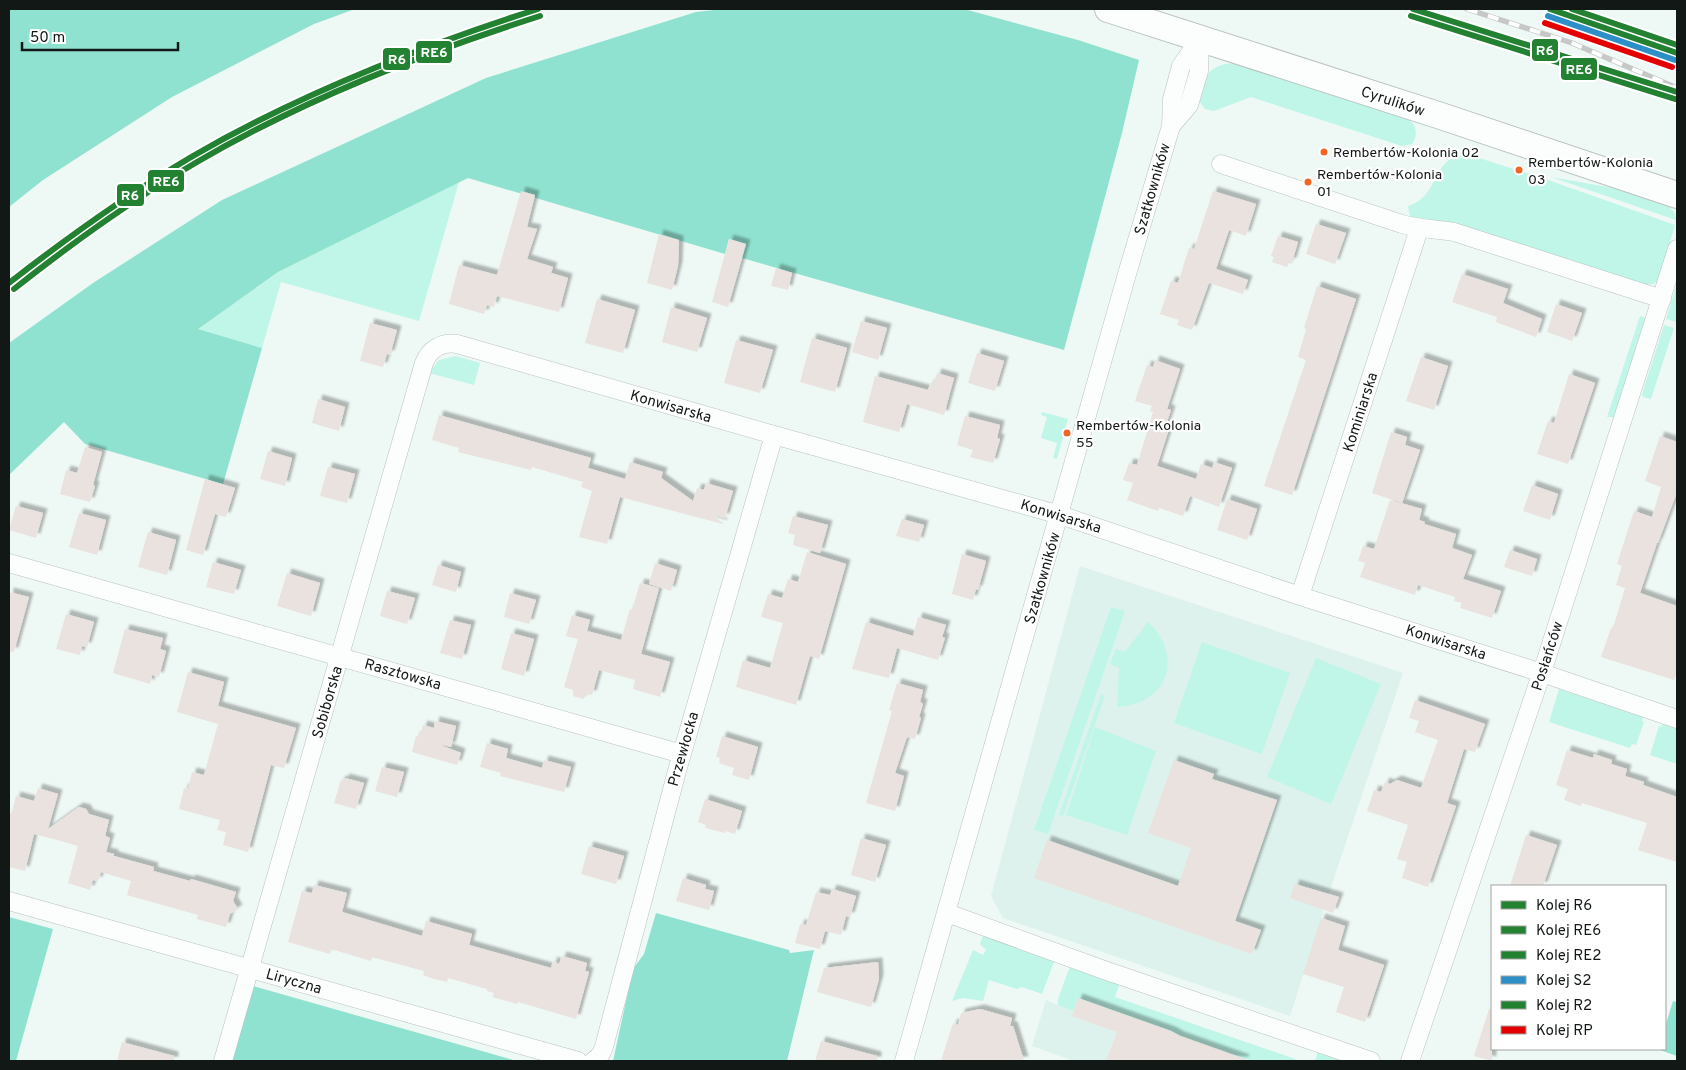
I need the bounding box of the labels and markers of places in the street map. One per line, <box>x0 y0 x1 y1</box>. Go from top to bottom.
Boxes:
place label: Rembertów-Kolonia 02 <box>1333 145 1479 162</box>
marker: Rembertów-Kolonia 02 <box>1319 147 1329 157</box>
place label: Rembertów-Kolonia 03 <box>1528 155 1653 189</box>
marker: Rembertów-Kolonia 03 <box>1514 165 1524 175</box>
place label: Rembertów-Kolonia 01 <box>1317 167 1442 201</box>
marker: Rembertów-Kolonia 01 <box>1303 177 1313 187</box>
place label: Rembertów-Kolonia 55 <box>1076 418 1201 452</box>
marker: Rembertów-Kolonia 55 <box>1062 428 1072 438</box>

